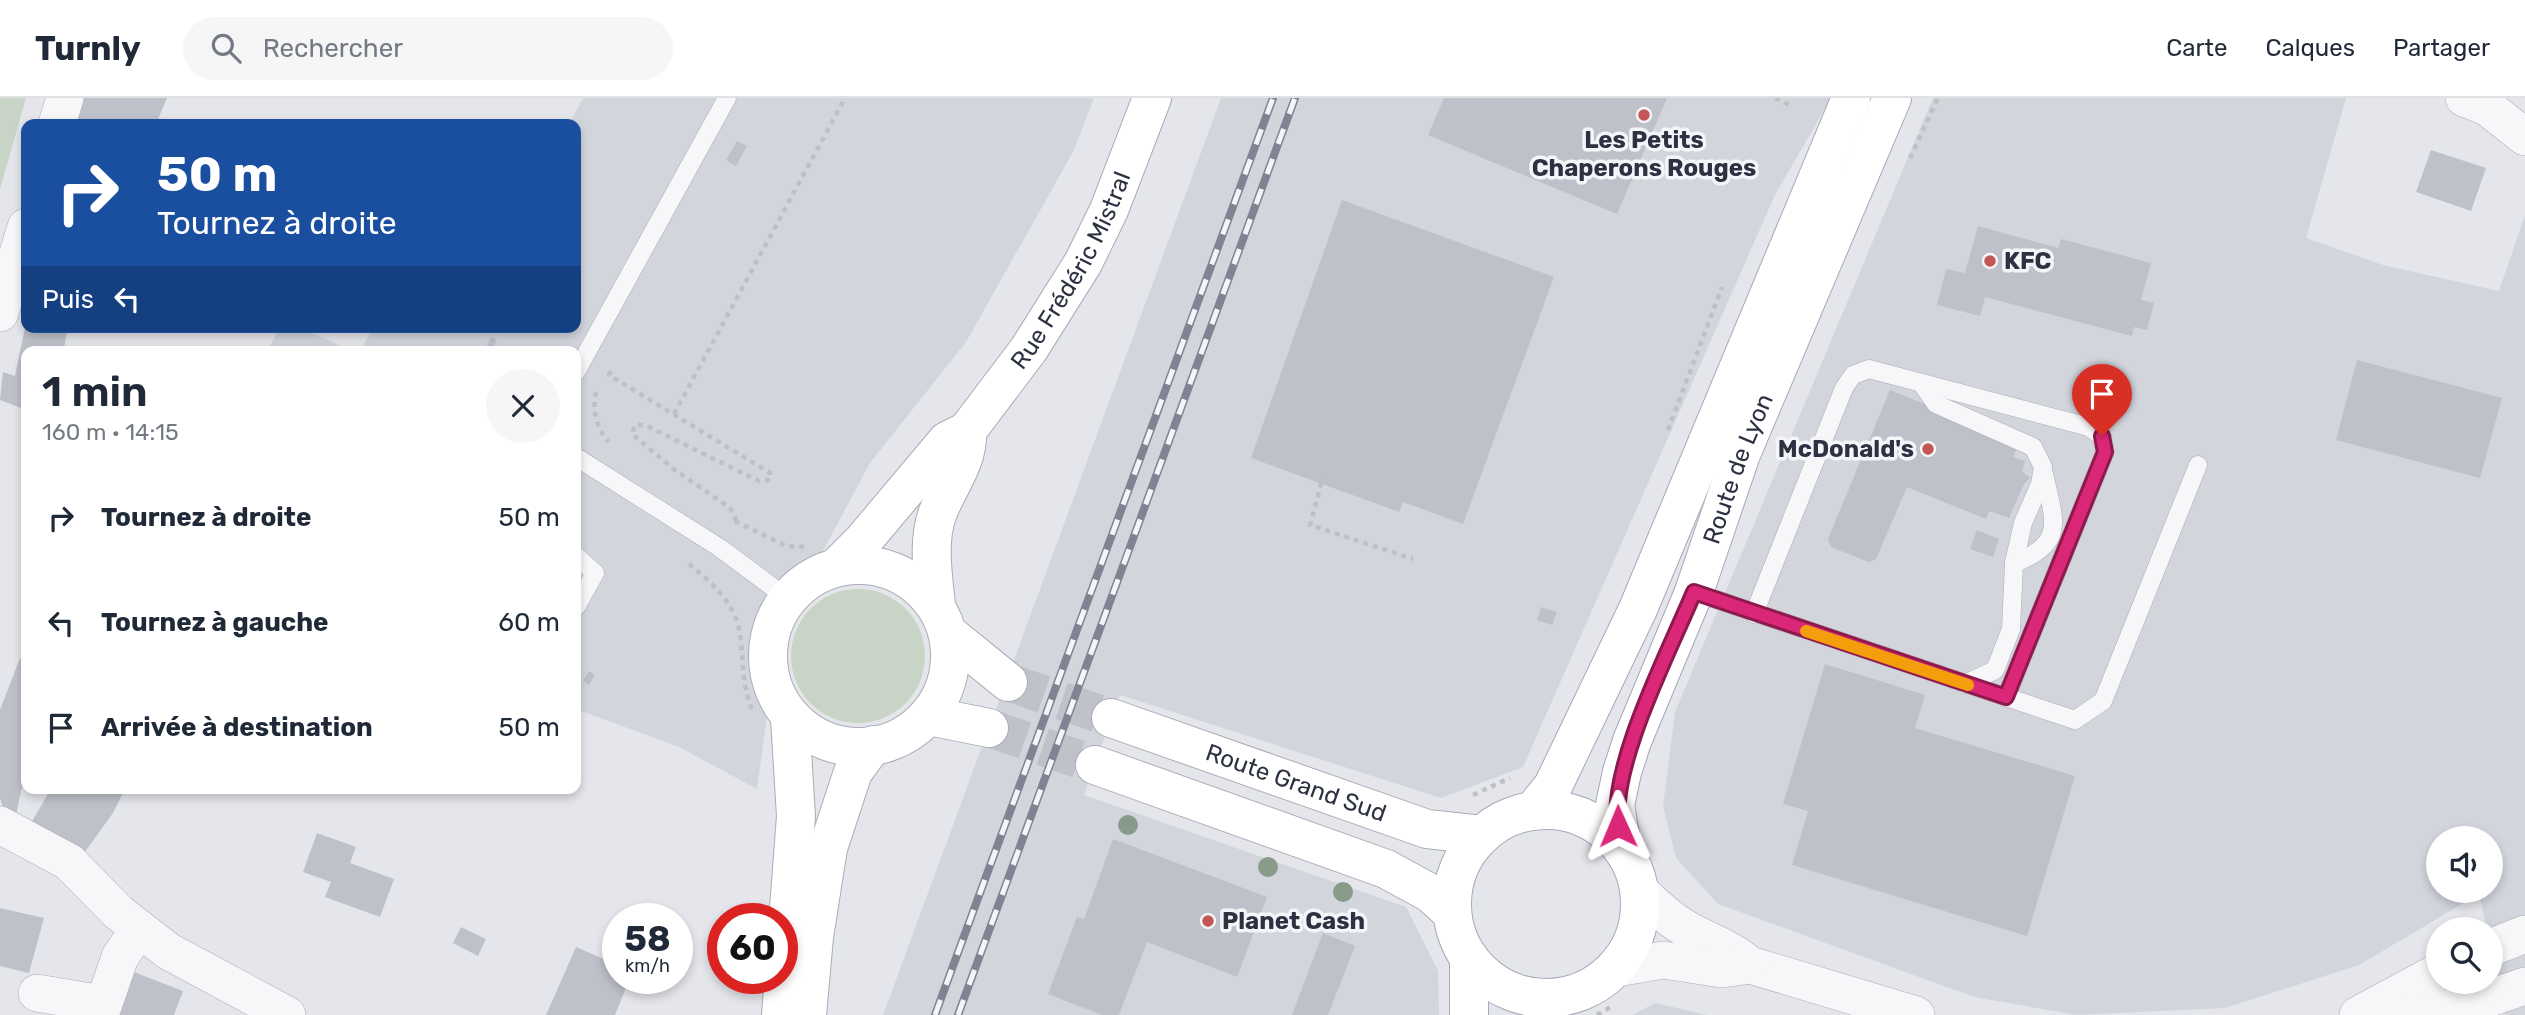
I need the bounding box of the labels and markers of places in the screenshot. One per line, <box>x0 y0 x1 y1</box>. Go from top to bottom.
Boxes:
marker: Les Petits Chaperons Rouges <box>1636 107 1652 123</box>
place label: Les Petits Chaperons Rouges <box>1532 126 1756 182</box>
place label: KFC <box>2004 247 2052 275</box>
marker: KFC <box>1982 253 1998 269</box>
pin <box>2072 364 2132 436</box>
place label: McDonald's <box>1778 435 1914 463</box>
marker: McDonald's <box>1920 441 1936 457</box>
place label: Planet Cash <box>1222 907 1365 935</box>
marker: Planet Cash <box>1200 913 1216 929</box>

